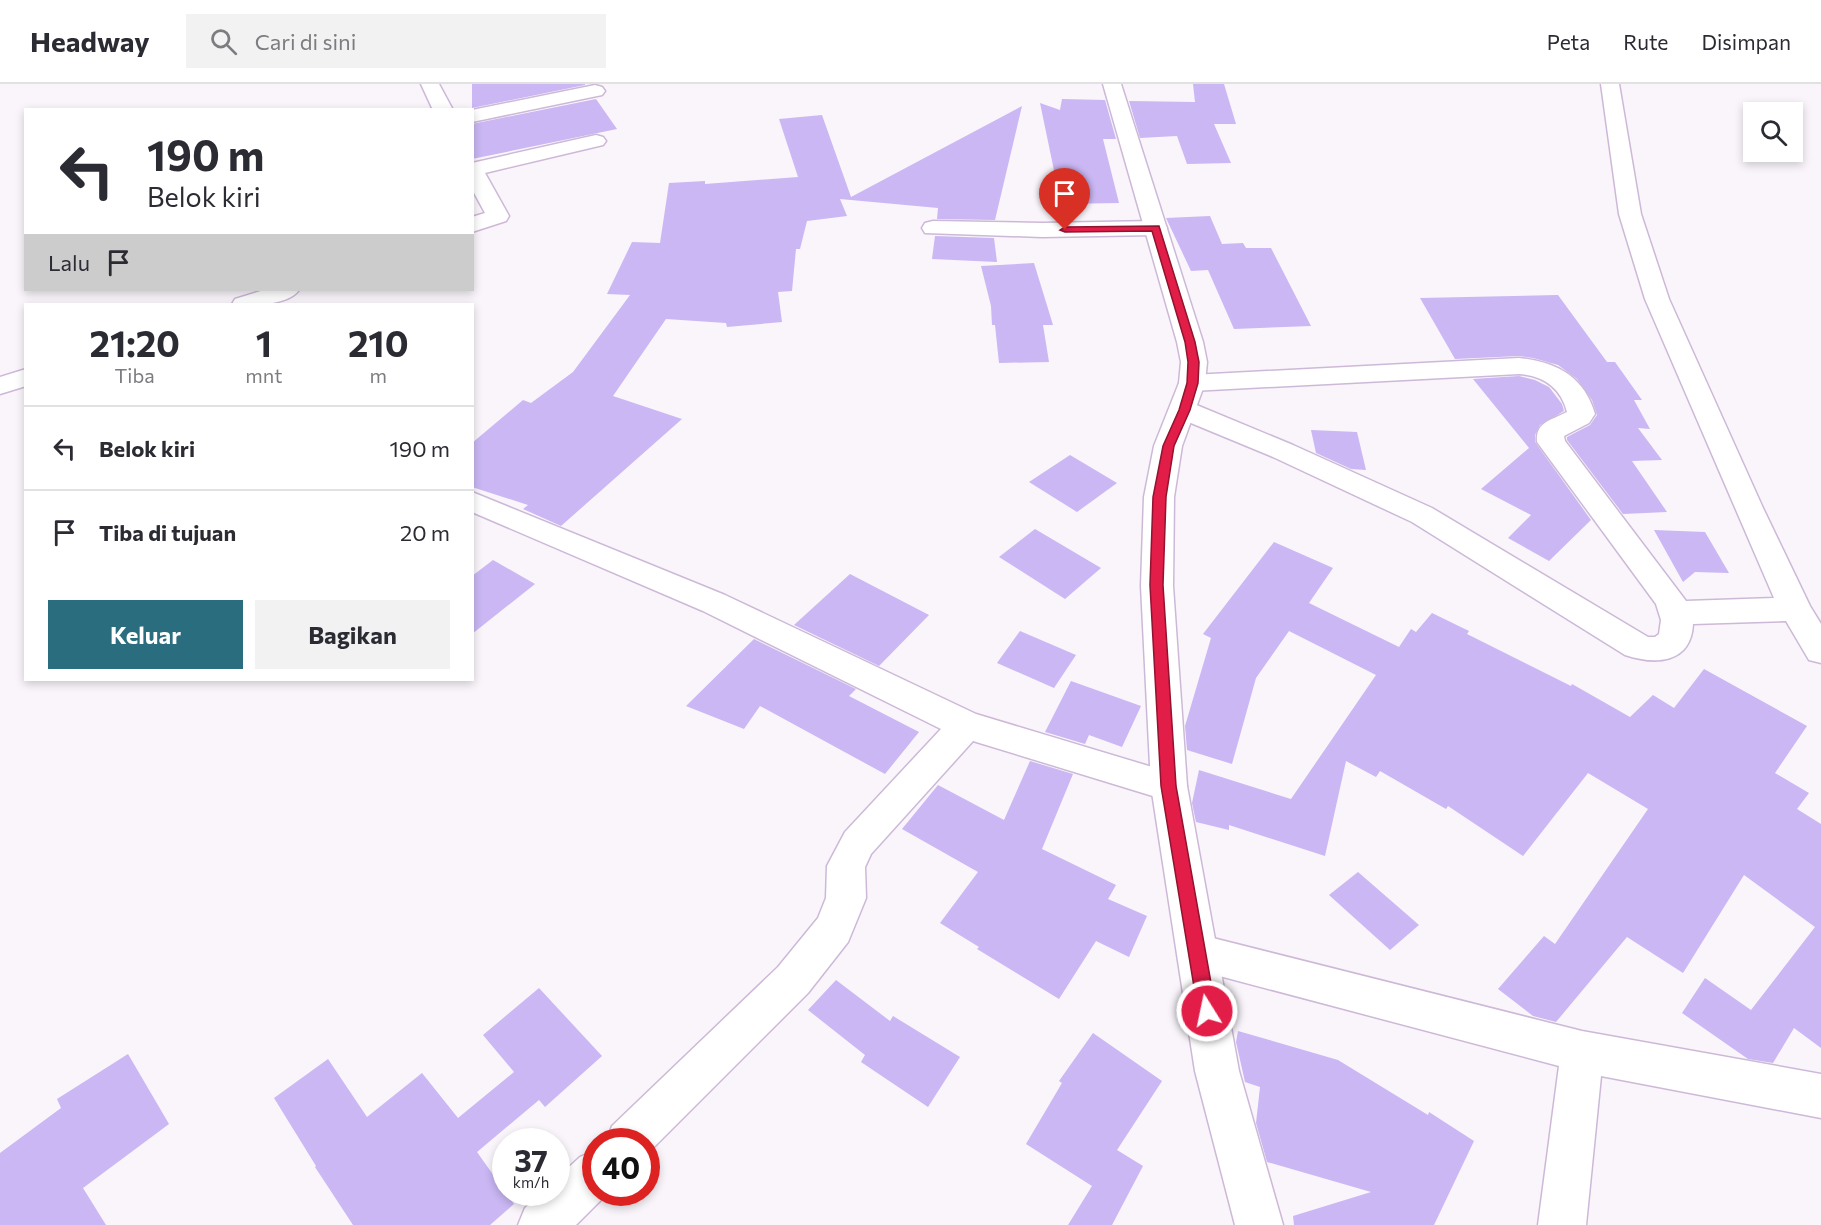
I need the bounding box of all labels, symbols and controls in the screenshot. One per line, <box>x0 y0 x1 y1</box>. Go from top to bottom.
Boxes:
search box <box>186 14 606 68</box>
text: Headway <box>30 24 150 58</box>
icon: search <box>207 25 240 58</box>
text: Cari di sini <box>255 28 356 55</box>
text: Peta <box>1547 29 1590 54</box>
text: Rute <box>1623 29 1668 54</box>
text: Disimpan <box>1701 29 1791 54</box>
map controls <box>1743 102 1803 162</box>
button: search <box>1743 102 1803 162</box>
text: 190 m <box>147 128 265 180</box>
icon: left <box>48 132 126 210</box>
pin <box>1039 168 1090 230</box>
icon: arrive <box>1048 177 1081 210</box>
text: Belok kiri <box>147 180 261 213</box>
icon: arrive <box>102 246 135 279</box>
text: Lalu <box>48 249 90 276</box>
text: 21:20 <box>89 320 180 364</box>
text: 1 <box>256 320 272 364</box>
text: 210 <box>348 320 409 364</box>
text: Tiba <box>115 363 155 387</box>
text: mnt <box>245 363 282 387</box>
text: m <box>370 363 387 387</box>
icon: left <box>48 432 81 465</box>
text: Belok kiri <box>99 435 195 462</box>
text: 190 m <box>389 435 450 462</box>
icon: arrive <box>48 516 81 549</box>
text: Tiba di tujuan <box>99 519 236 546</box>
text: 20 m <box>400 519 450 546</box>
button: Keluar <box>48 600 243 669</box>
button: Bagikan <box>255 600 450 669</box>
position arrow <box>1175 979 1239 1043</box>
speed limit sign: 40 <box>582 1128 660 1206</box>
text: 37 <box>514 1141 548 1178</box>
text: km/h <box>513 1173 549 1191</box>

